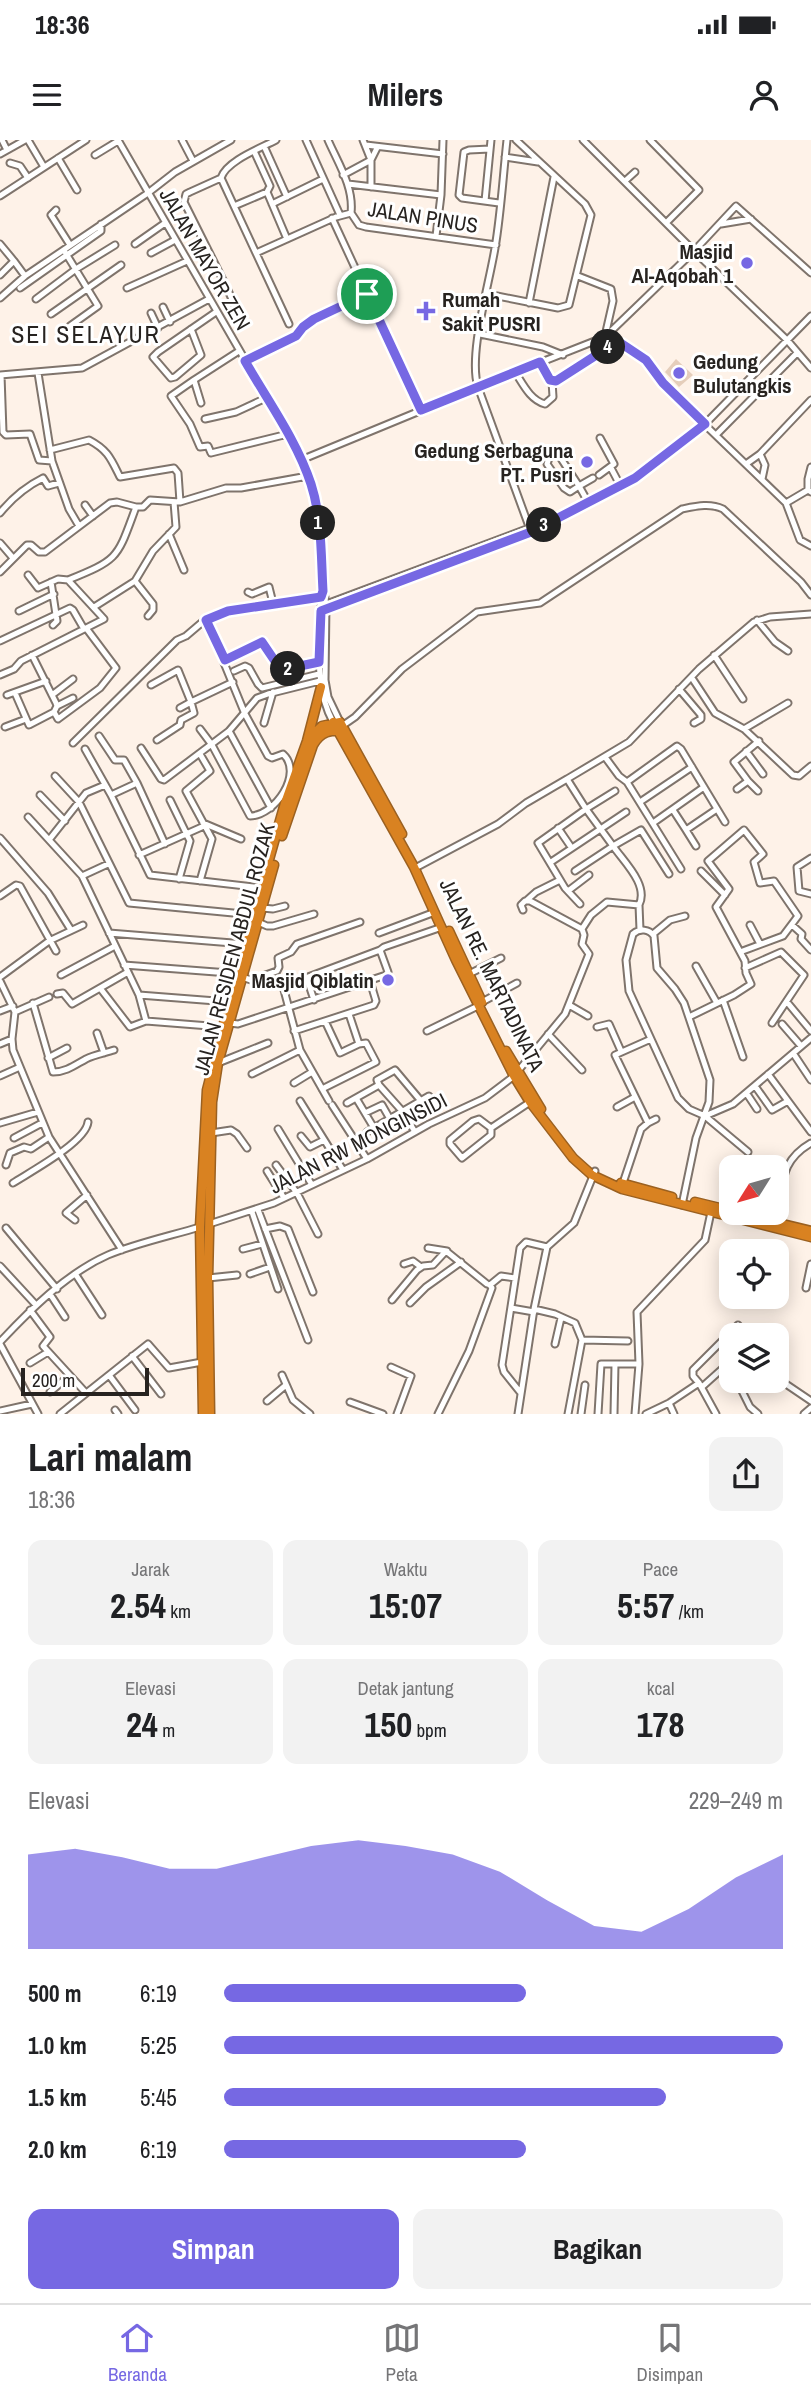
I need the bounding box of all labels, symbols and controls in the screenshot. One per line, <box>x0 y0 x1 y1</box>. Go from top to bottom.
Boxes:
text: 18:36 <box>35 7 90 42</box>
text: Milers <box>368 73 443 116</box>
icon: menu <box>28 76 66 114</box>
icon: person <box>745 76 783 114</box>
street label: JALAN MAYOR ZEN <box>153 183 257 335</box>
street label: JALAN PINUS <box>366 194 480 240</box>
place label: Masjid Al-Aqobah 1 <box>632 237 733 290</box>
marker: Masjid Al-Aqobah 1 <box>739 255 755 271</box>
pin <box>337 264 397 324</box>
icon: arrive <box>348 275 386 313</box>
place label: Rumah Sakit PUSRI <box>442 285 541 338</box>
marker: Rumah Sakit PUSRI <box>416 301 436 321</box>
district label: SEI SELAYUR <box>11 318 161 350</box>
pin: 4 <box>590 330 626 364</box>
text: 4 <box>603 333 612 359</box>
place label: Gedung Bulutangkis <box>693 347 792 400</box>
marker: Gedung Bulutangkis <box>671 365 687 381</box>
place label: Gedung Serbaguna PT. Pusri <box>414 436 573 489</box>
marker: Gedung Serbaguna PT. Pusri <box>579 454 595 470</box>
pin: 1 <box>300 506 336 540</box>
pin: 3 <box>526 508 562 542</box>
text: 1 <box>313 509 322 535</box>
text: 3 <box>539 511 548 537</box>
pin: 2 <box>270 652 306 686</box>
text: 2 <box>283 655 292 681</box>
street label: JALAN RESIDEN ABDUL ROZAK <box>186 819 282 1078</box>
street label: JALAN RE. MARTADINATA <box>433 874 552 1077</box>
place label: Masjid Qiblatin <box>252 966 374 995</box>
marker: Masjid Qiblatin <box>380 972 396 988</box>
street label: JALAN RW MONGINSIDI <box>264 1086 452 1200</box>
north arrow <box>719 1155 789 1225</box>
map controls <box>719 1155 789 1393</box>
button: locate <box>719 1239 789 1309</box>
button: layers <box>719 1323 789 1393</box>
scale bar <box>21 1365 149 1397</box>
text: 200 m <box>32 1367 75 1393</box>
text: Lari malam <box>28 1432 193 1483</box>
button: share <box>709 1437 783 1511</box>
text: 18:36 <box>28 1484 75 1515</box>
text: Jarak <box>131 1556 170 1582</box>
text: Waktu <box>384 1556 427 1582</box>
text: Pace <box>643 1556 678 1582</box>
text: 2.54 <box>110 1582 166 1629</box>
text: 15:07 <box>369 1582 442 1629</box>
text: 5:57 <box>617 1582 675 1629</box>
text: km <box>166 1598 191 1624</box>
text: /km <box>675 1598 704 1624</box>
text: Elevasi <box>125 1675 176 1701</box>
text: Detak jantung <box>357 1675 454 1701</box>
text: kcal <box>647 1675 674 1701</box>
text: 24 <box>126 1701 158 1748</box>
text: 150 <box>364 1701 412 1748</box>
text: 178 <box>637 1701 684 1748</box>
text: m <box>158 1717 175 1743</box>
text: bpm <box>412 1717 447 1743</box>
text: Elevasi <box>28 1785 90 1816</box>
text: 229–249 m <box>689 1785 783 1816</box>
text: 500 m <box>28 1978 81 2009</box>
text: 6:19 <box>140 1978 177 2009</box>
text: 1.0 km <box>28 2030 87 2061</box>
text: 5:25 <box>140 2030 177 2061</box>
text: 1.5 km <box>28 2082 87 2113</box>
text: 5:45 <box>140 2082 177 2113</box>
text: 2.0 km <box>28 2134 87 2165</box>
text: 6:19 <box>140 2134 177 2165</box>
button: Simpan <box>28 2209 399 2289</box>
button: Bagikan <box>413 2209 783 2289</box>
tab: Beranda <box>108 2319 167 2387</box>
tab: Peta <box>383 2319 421 2387</box>
tab: Disimpan <box>636 2319 703 2387</box>

